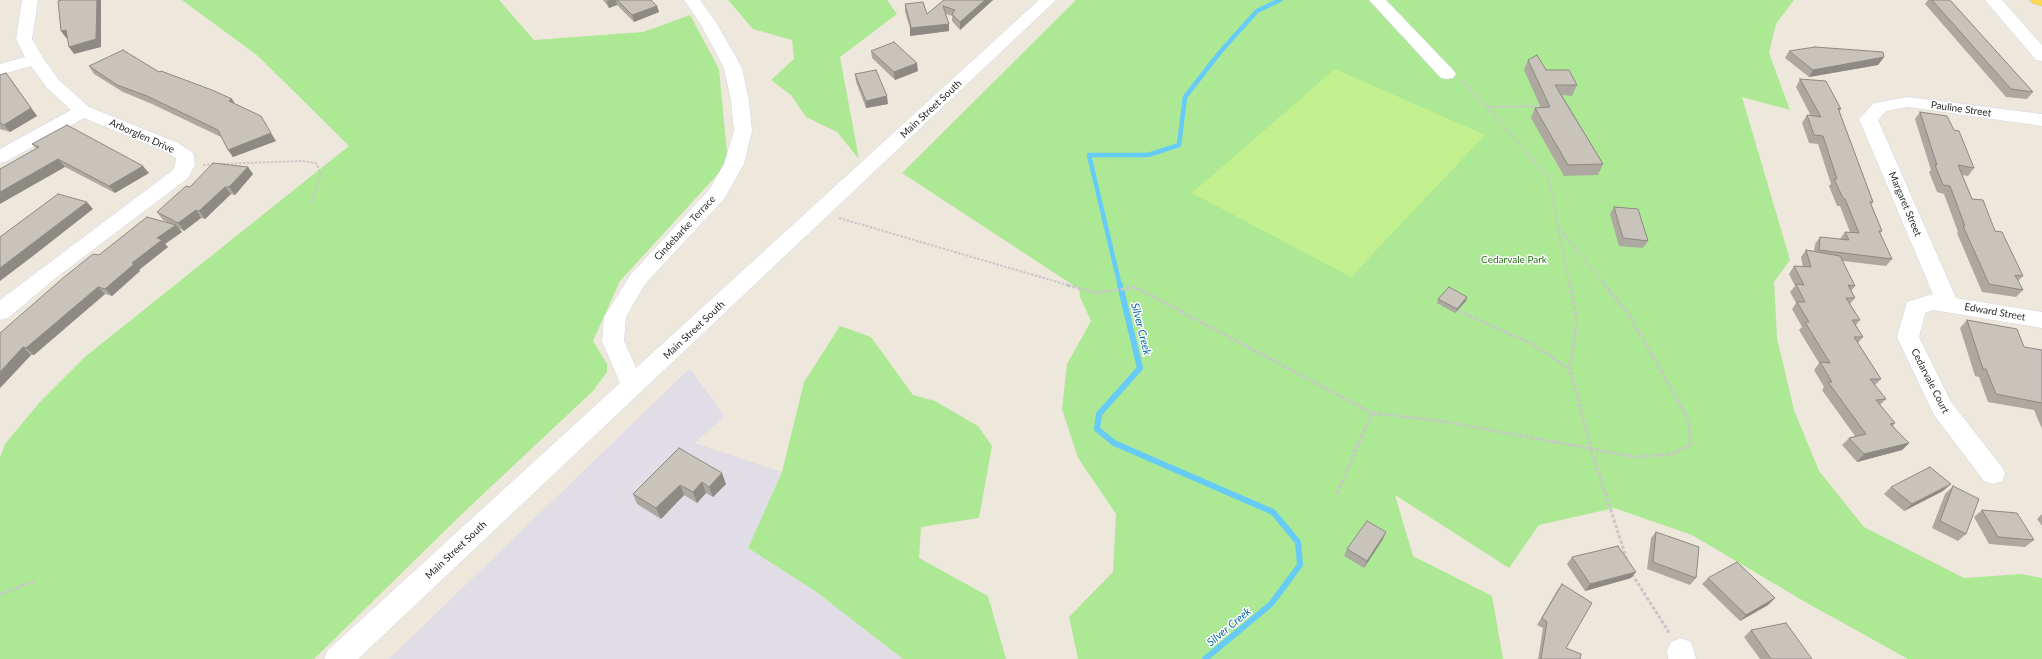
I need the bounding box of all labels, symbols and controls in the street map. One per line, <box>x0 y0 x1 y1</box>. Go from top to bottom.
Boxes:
street label: Main Street South <box>898 78 964 140</box>
street label: Pauline Street <box>1930 99 1992 119</box>
street label: Arborglen Drive <box>108 116 176 156</box>
street label: Margaret Street <box>1886 170 1924 238</box>
street label: Cindebarke Terrace <box>652 193 718 263</box>
park label: Cedarvale Park <box>1481 254 1547 266</box>
street label: Main Street South <box>661 299 727 361</box>
street label: Edward Street <box>1963 301 2027 323</box>
water label: Silver Creek <box>1128 302 1154 356</box>
street label: Cedarvale Court <box>1908 346 1952 416</box>
street label: Main Street South <box>423 519 489 581</box>
water label: Silver Creek <box>1204 605 1254 649</box>

